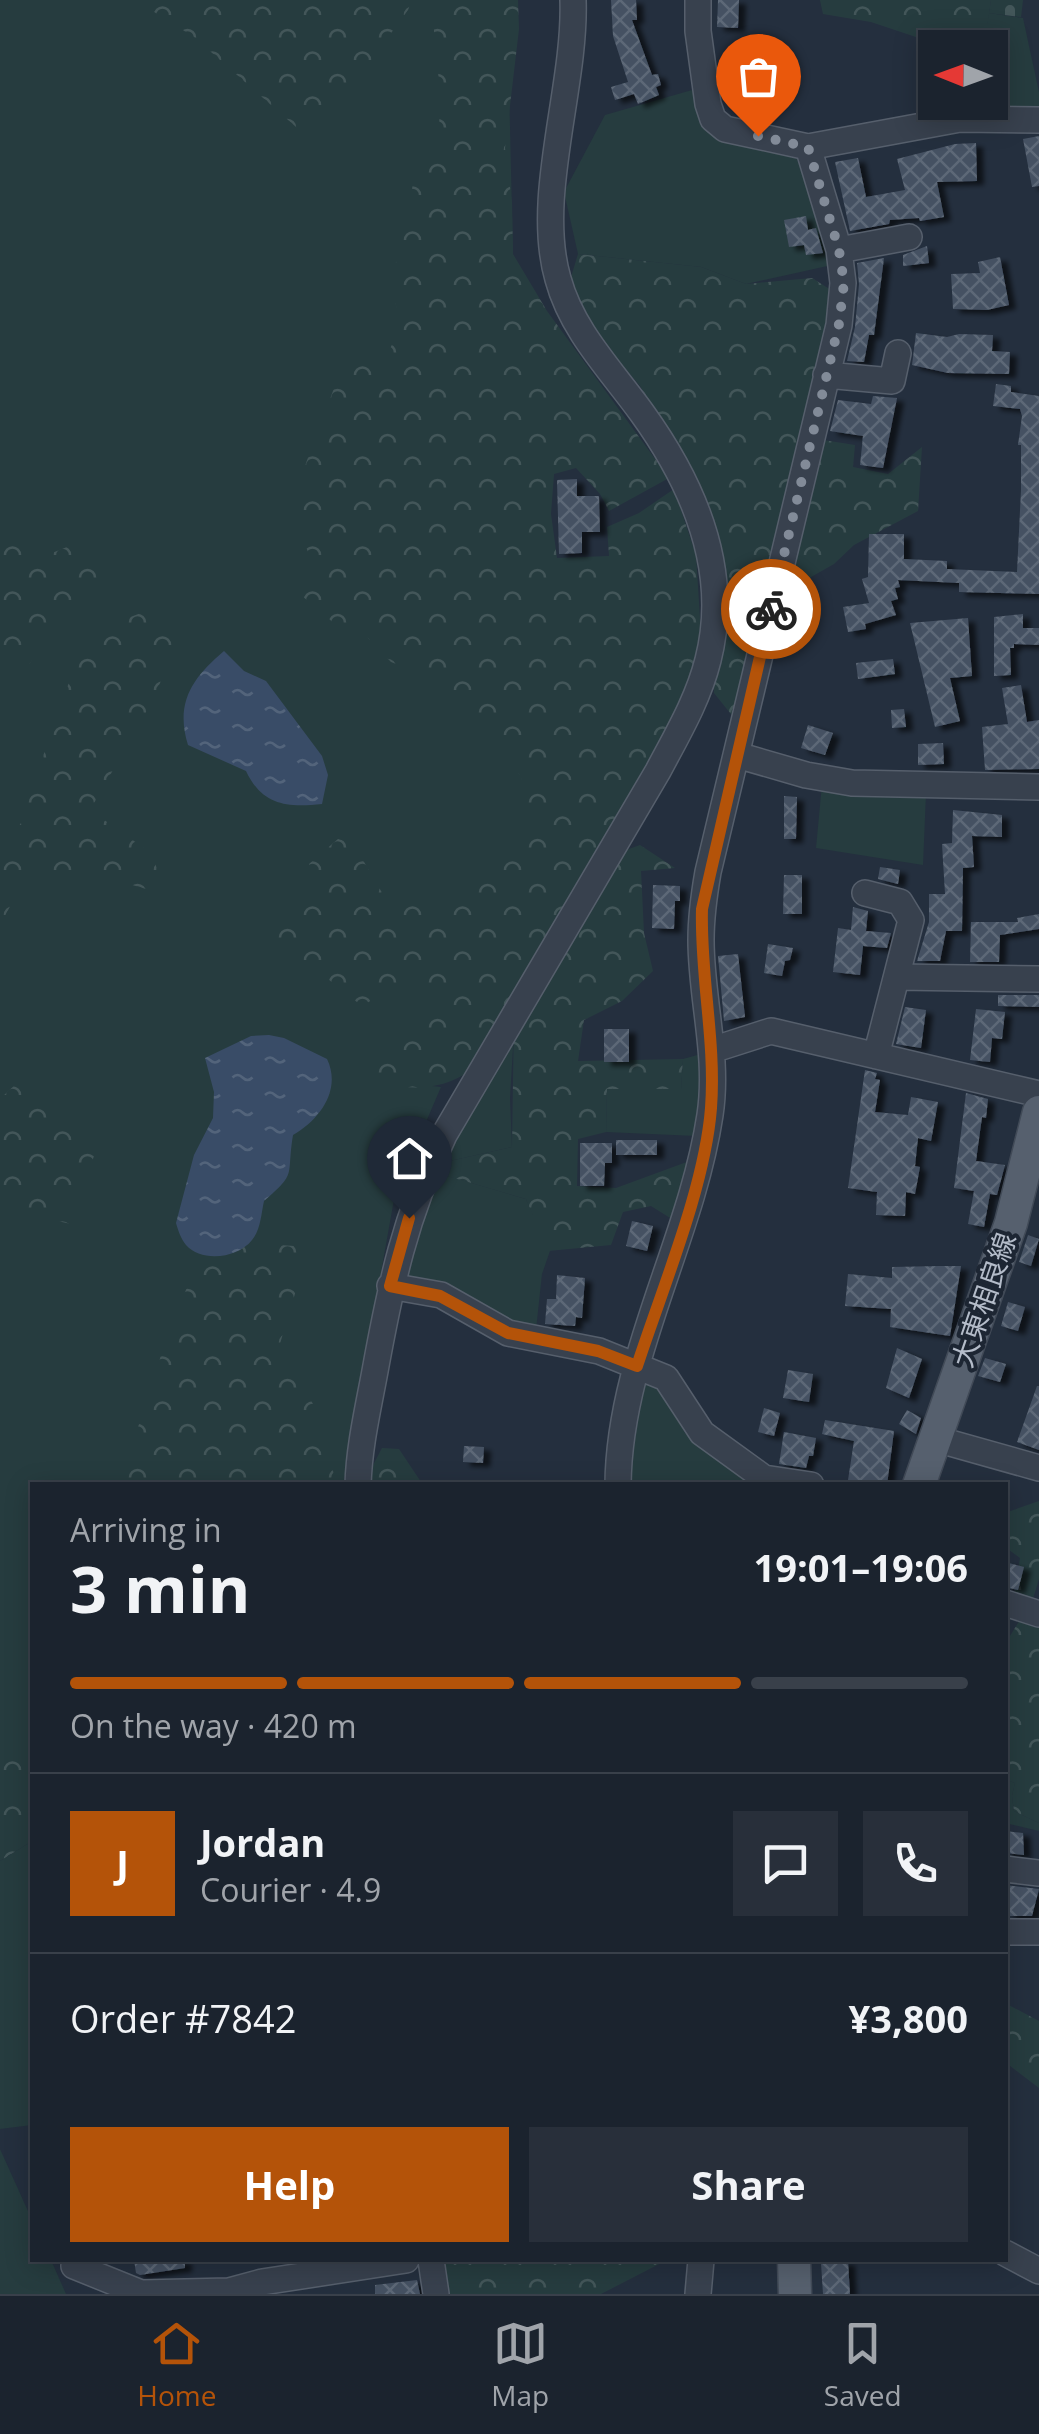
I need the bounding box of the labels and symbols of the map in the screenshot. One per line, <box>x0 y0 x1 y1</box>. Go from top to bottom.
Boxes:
north arrow <box>918 30 1008 120</box>
pin <box>716 34 801 137</box>
courier <box>721 559 821 659</box>
pin <box>367 1116 452 1219</box>
street label: 大東相良線 <box>942 1227 1024 1372</box>

